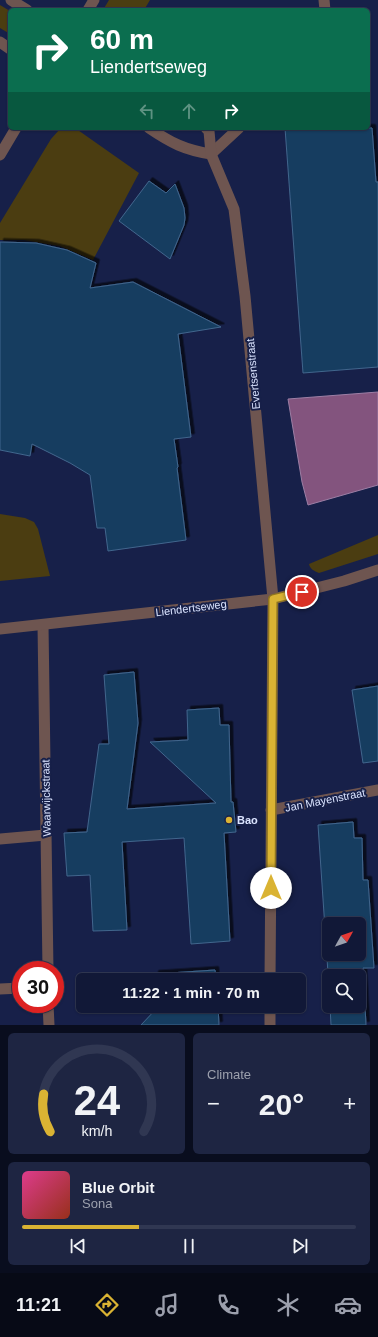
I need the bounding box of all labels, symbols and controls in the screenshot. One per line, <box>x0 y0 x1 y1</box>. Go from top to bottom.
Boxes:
icon: right <box>24 24 76 76</box>
text: 60 m <box>90 24 154 55</box>
text: Liendertseweg <box>90 57 207 77</box>
icon: left <box>136 100 158 122</box>
icon: ahead <box>178 100 200 122</box>
icon: right <box>220 100 242 122</box>
street label: Evertsenstraat <box>244 338 262 410</box>
pin <box>285 575 319 609</box>
icon: arrive <box>291 581 313 603</box>
street label: Liendertseweg <box>155 598 227 618</box>
street label: Waarwijckstraat <box>39 759 53 837</box>
street label: Jan Mayenstraat <box>284 786 366 814</box>
place label: Bao <box>237 814 258 826</box>
marker: Bao <box>224 815 234 825</box>
position arrow <box>250 867 292 909</box>
north arrow <box>322 917 366 961</box>
map controls <box>322 917 366 1013</box>
speed limit sign: 30 <box>12 961 64 1013</box>
button: search <box>322 969 366 1013</box>
text: 11:22 · 1 min · 70 m <box>122 984 260 1001</box>
text: Climate <box>207 1067 251 1082</box>
text: 24 <box>73 1076 120 1123</box>
text: 20° <box>259 1088 304 1121</box>
text: − <box>207 1091 220 1116</box>
text: + <box>343 1091 356 1116</box>
text: km/h <box>81 1122 112 1138</box>
text: Blue Orbit <box>82 1179 155 1196</box>
text: Sona <box>82 1196 112 1211</box>
icon: previous <box>67 1235 89 1257</box>
icon: pause <box>178 1235 200 1257</box>
icon: next <box>289 1235 311 1257</box>
icon: directions <box>93 1291 121 1319</box>
icon: music <box>153 1291 181 1319</box>
icon: phone <box>214 1291 242 1319</box>
icon: climate <box>274 1291 302 1319</box>
icon: car <box>334 1291 362 1319</box>
text: 11:21 <box>16 1295 61 1315</box>

